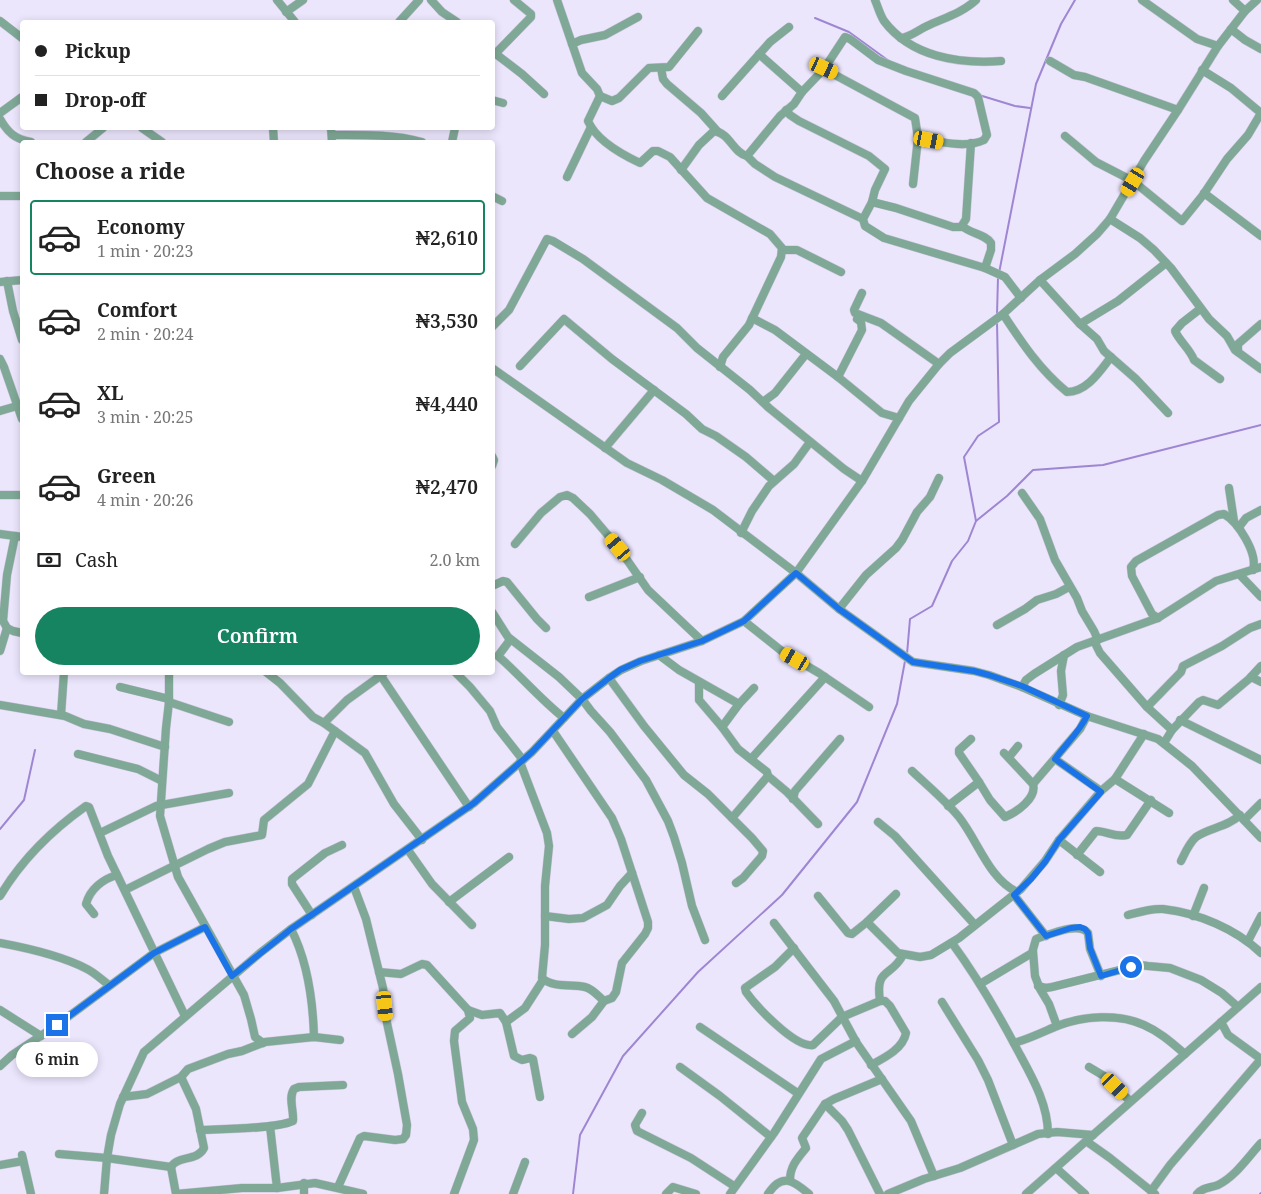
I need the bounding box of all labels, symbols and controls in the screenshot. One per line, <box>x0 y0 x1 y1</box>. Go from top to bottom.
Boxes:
text: Pickup <box>65 38 131 64</box>
car <box>807 55 840 81</box>
text: Drop-off <box>65 87 145 113</box>
car <box>912 130 945 150</box>
text: Choose a ride <box>35 155 185 185</box>
car <box>1118 165 1147 199</box>
text: Economy <box>97 214 185 240</box>
icon: car <box>37 215 82 260</box>
text: ₦2,610 <box>416 225 478 251</box>
text: 1 min · 20:23 <box>97 240 193 262</box>
text: Comfort <box>97 297 177 323</box>
icon: car <box>37 298 82 343</box>
text: ₦3,530 <box>416 308 478 334</box>
text: 2 min · 20:24 <box>97 323 193 345</box>
text: XL <box>97 380 123 406</box>
icon: car <box>37 381 82 426</box>
text: ₦4,440 <box>416 391 478 417</box>
text: 3 min · 20:25 <box>97 406 193 428</box>
text: Green <box>97 463 156 489</box>
icon: car <box>37 464 82 509</box>
text: ₦2,470 <box>416 474 478 500</box>
text: 4 min · 20:26 <box>97 489 193 511</box>
car <box>602 531 633 563</box>
icon: cash <box>35 546 63 574</box>
text: Cash <box>75 547 118 573</box>
text: 2.0 km <box>429 549 480 571</box>
button: Confirm <box>35 607 480 665</box>
car <box>778 645 811 673</box>
route start <box>1120 956 1142 978</box>
car <box>375 990 394 1022</box>
route end <box>46 1014 68 1036</box>
callout: 6 min <box>16 1042 98 1078</box>
text: 6 min <box>35 1048 79 1070</box>
car <box>1099 1070 1131 1102</box>

